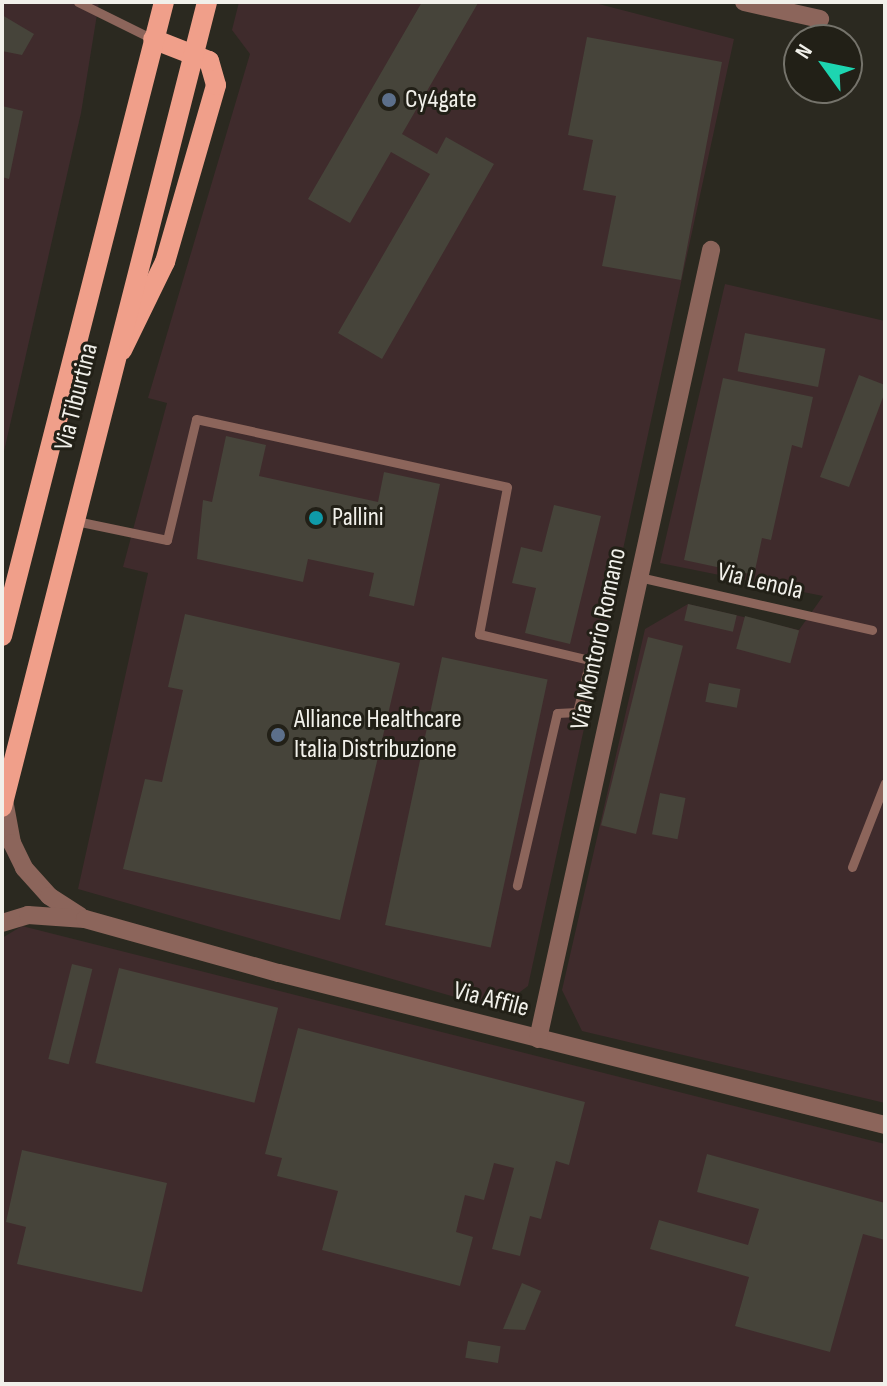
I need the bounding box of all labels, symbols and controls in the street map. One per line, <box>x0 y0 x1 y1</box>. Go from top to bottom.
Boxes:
north arrow <box>783 24 863 104</box>
text: N <box>790 39 819 64</box>
place label: Cy4gate <box>405 84 477 116</box>
marker: Cy4gate <box>380 91 398 109</box>
street label: Via Tiburtina <box>49 340 105 454</box>
place label: Pallini <box>332 502 384 534</box>
marker: Pallini <box>307 509 325 527</box>
street label: Via Montorio Romano <box>565 545 633 733</box>
street label: Via Lenola <box>714 557 806 607</box>
place label: Alliance Healthcare Italia Distribuzione <box>294 704 462 766</box>
marker: Alliance Healthcare Italia Distribuzione <box>269 726 287 744</box>
street label: Via Affile <box>450 976 532 1024</box>

